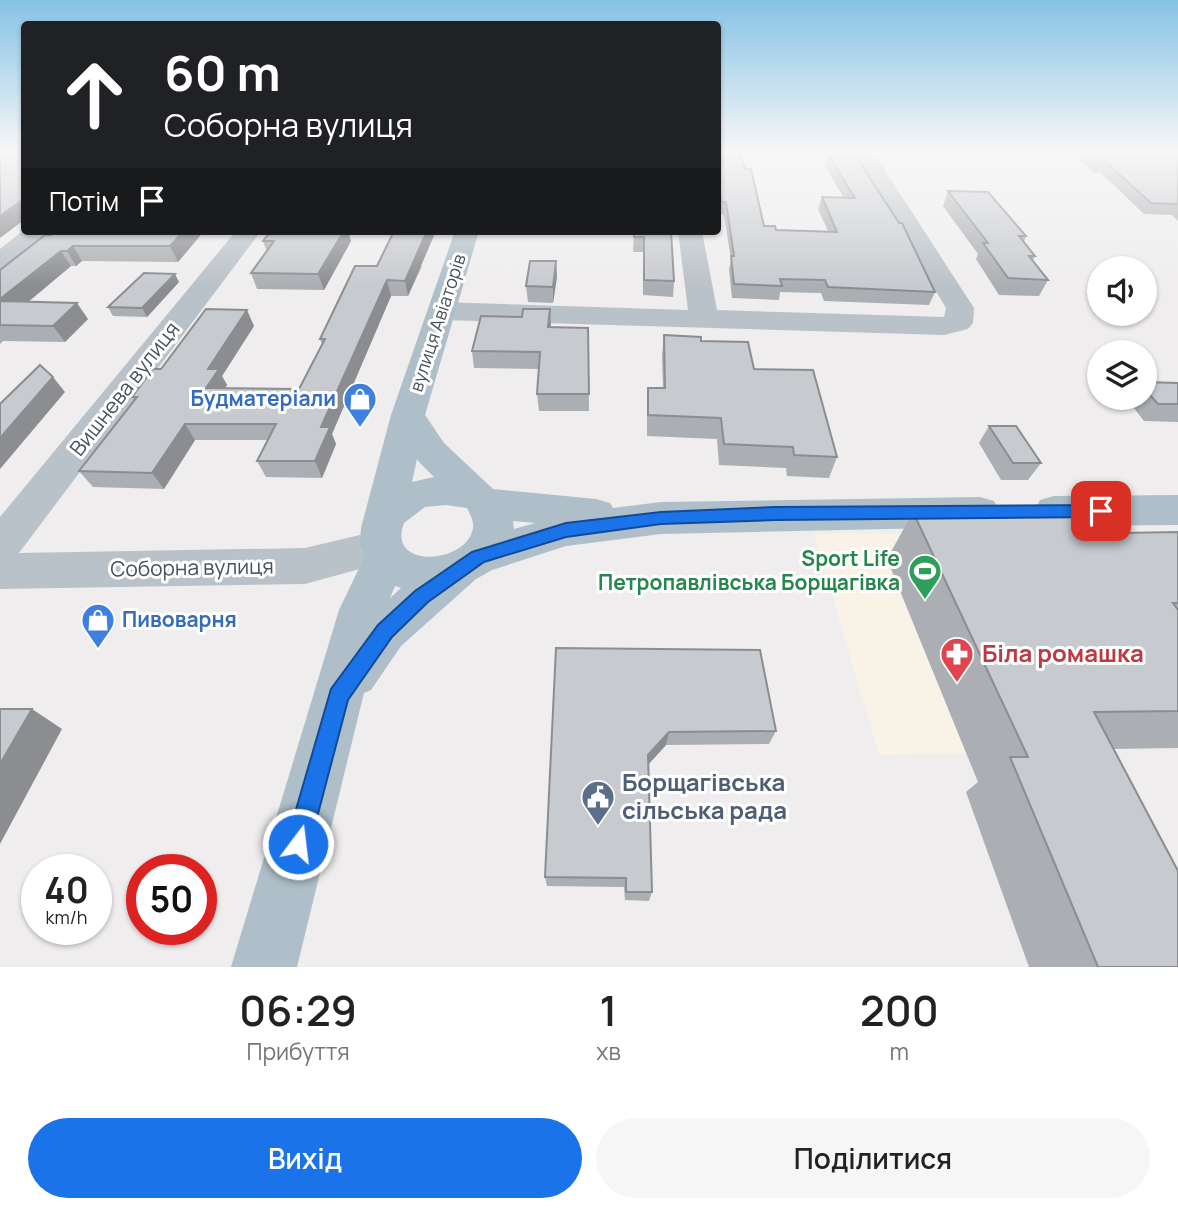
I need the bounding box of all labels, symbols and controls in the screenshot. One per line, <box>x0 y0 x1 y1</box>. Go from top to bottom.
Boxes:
text: 60 m <box>164 39 281 106</box>
icon: ahead <box>49 49 140 140</box>
text: Соборна вулиця <box>164 103 413 147</box>
icon: arrive <box>133 182 171 220</box>
text: Потім <box>49 183 119 219</box>
street label: вулиця Авіаторів <box>403 250 471 395</box>
map controls <box>1087 256 1157 410</box>
button: sound <box>1087 256 1157 326</box>
street label: Вишнева вулиця <box>63 316 185 461</box>
button: layers <box>1087 340 1157 410</box>
shop icon: Будматеріали <box>341 380 379 429</box>
place label: Будматеріали <box>190 384 336 412</box>
pin <box>1071 481 1131 541</box>
icon: arrive <box>1082 492 1120 530</box>
place label: Sport Life Петропавлівська Борщагівка <box>598 544 900 596</box>
street label: Соборна вулиця <box>110 552 274 582</box>
sports icon: Sport Life Петропавлівська Борщагівка <box>906 552 944 601</box>
shop icon: Пивоварня <box>79 601 117 650</box>
place label: Пивоварня <box>122 605 237 633</box>
pharmacy icon: Біла ромашка <box>938 635 976 684</box>
place label: Біла ромашка <box>982 636 1144 669</box>
place label: Борщагівська сільська рада <box>622 765 787 826</box>
public building icon: Борщагівська сільська рада <box>579 778 617 827</box>
position arrow <box>261 807 335 881</box>
speed limit sign: 50 <box>126 854 217 945</box>
text: 40 <box>44 866 89 914</box>
text: km/h <box>46 905 87 929</box>
text: 06:29 <box>239 981 357 1039</box>
text: 1 <box>600 981 617 1039</box>
text: 200 <box>860 981 939 1039</box>
text: Прибуття <box>247 1035 350 1067</box>
text: хв <box>596 1035 621 1067</box>
text: m <box>890 1035 909 1067</box>
button: Вихід <box>28 1118 582 1198</box>
button: Поділитися <box>596 1118 1150 1198</box>

